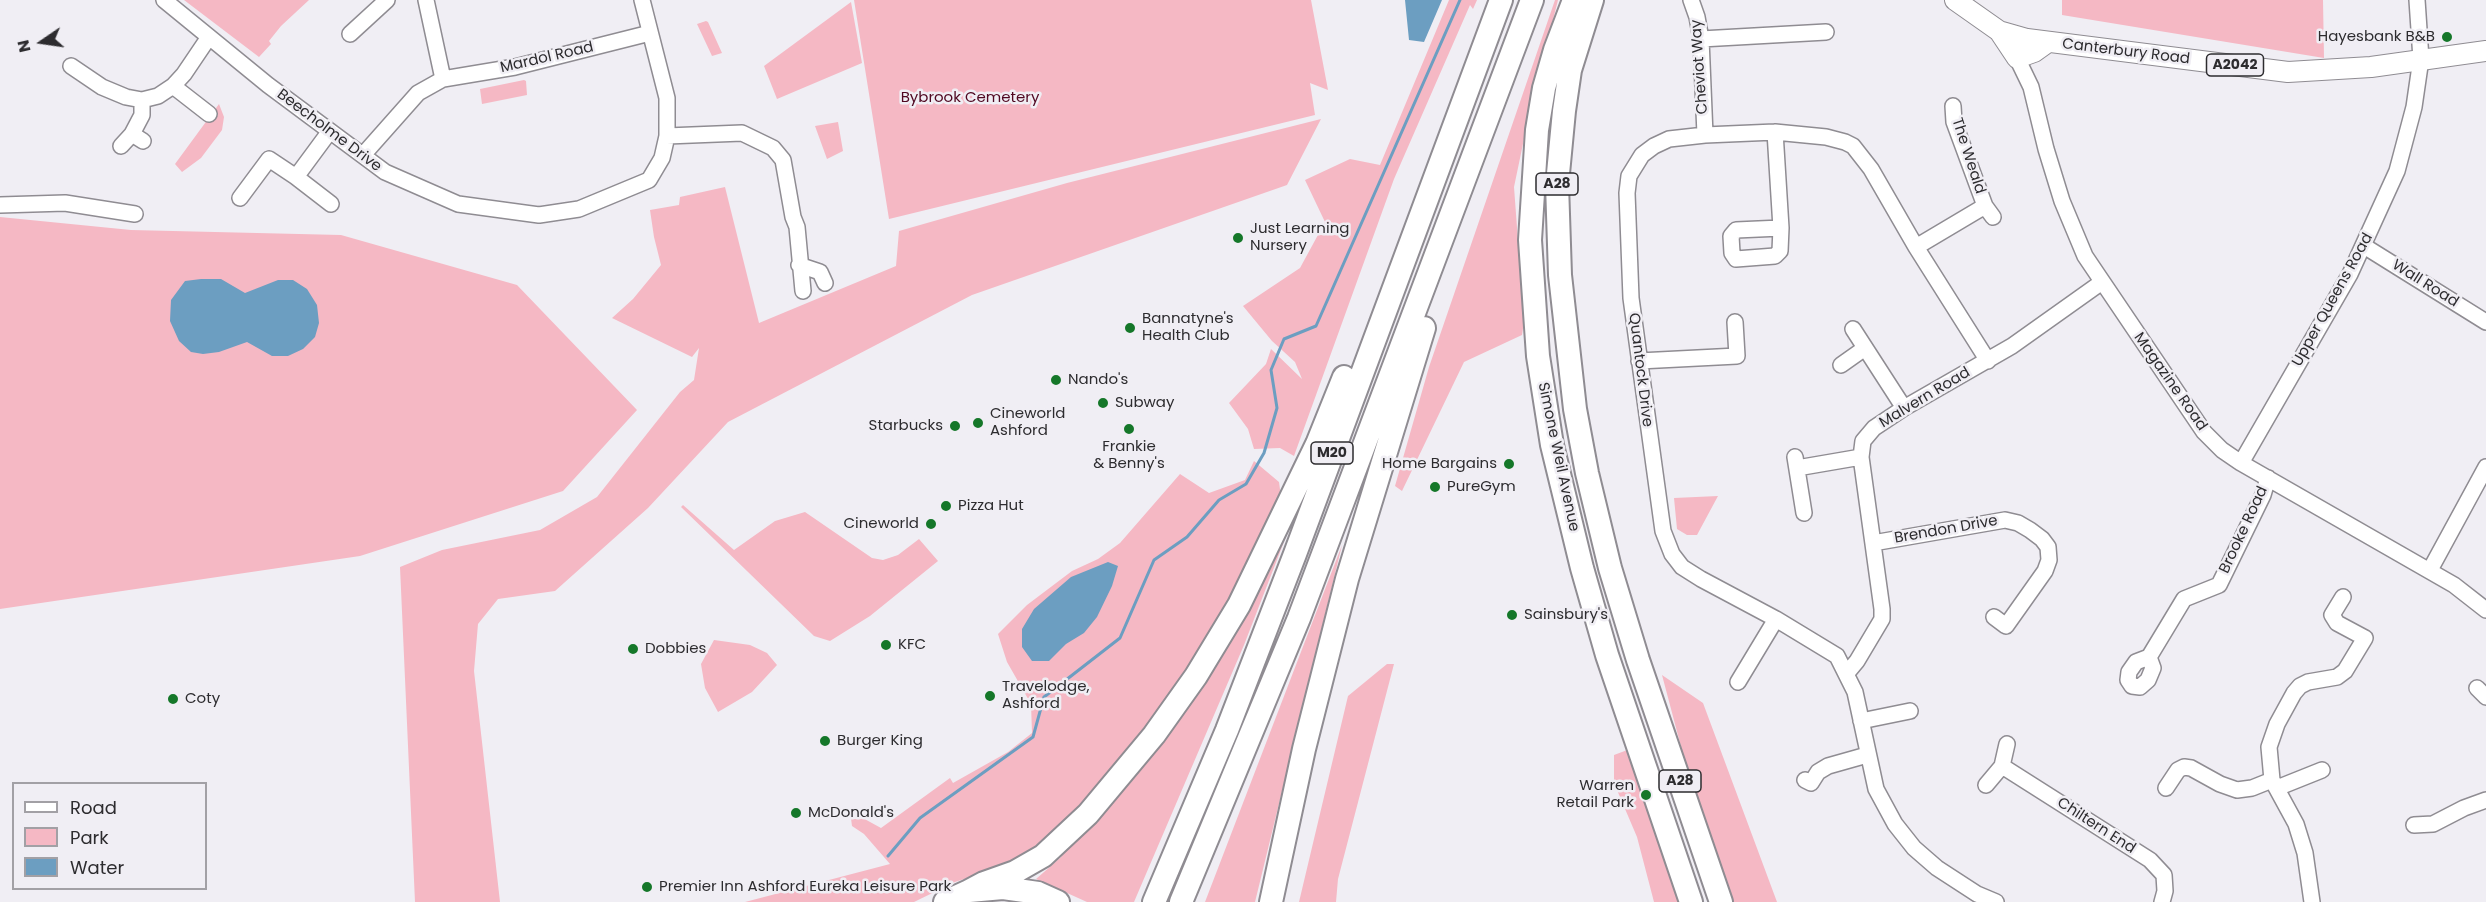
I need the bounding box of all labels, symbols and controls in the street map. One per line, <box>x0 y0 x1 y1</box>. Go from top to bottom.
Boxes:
north arrow <box>12 12 72 72</box>
street label: Cheviot Way <box>1688 19 1712 115</box>
place label: Hayesbank B&B <box>2318 28 2435 46</box>
marker: Hayesbank B&B <box>2440 30 2454 44</box>
street label: Canterbury Road <box>2061 35 2191 69</box>
text: N <box>11 38 37 55</box>
street label: Mardol Road <box>499 39 595 77</box>
road number: A2042 <box>2206 54 2264 76</box>
street label: Beecholme Drive <box>273 86 385 176</box>
park label: Bybrook Cemetery <box>901 89 1039 107</box>
street label: The Weald <box>1947 116 1989 196</box>
road number: A28 <box>1536 173 1578 195</box>
place label: Just Learning Nursery <box>1250 220 1349 255</box>
street label: Upper Queens Road <box>2289 230 2377 370</box>
marker: Just Learning Nursery <box>1231 231 1245 245</box>
street label: Wall Road <box>2388 256 2462 312</box>
place label: Bannatyne's Health Club <box>1142 310 1234 345</box>
street label: Quantock Drive <box>1624 312 1656 428</box>
marker: Bannatyne's Health Club <box>1123 321 1137 335</box>
street label: Magazine Road <box>2129 329 2211 435</box>
street label: Malvern Road <box>1876 364 1974 432</box>
place label: Nando's <box>1068 371 1128 389</box>
marker: Nando's <box>1049 373 1063 387</box>
street label: Simone Weil Avenue <box>1533 381 1583 533</box>
place label: Subway <box>1115 394 1174 412</box>
marker: Subway <box>1096 396 1110 410</box>
place label: Cineworld Ashford <box>990 405 1065 440</box>
marker: Cineworld Ashford <box>971 416 985 430</box>
place label: Starbucks <box>869 417 943 435</box>
marker: Starbucks <box>948 419 962 433</box>
marker: Frankie & Benny's <box>1122 422 1136 436</box>
place label: Frankie & Benny's <box>1093 438 1165 473</box>
road number: M20 <box>1311 442 1353 464</box>
place label: Home Bargains <box>1382 455 1497 473</box>
marker: Home Bargains <box>1502 457 1516 471</box>
place label: PureGym <box>1447 478 1516 496</box>
marker: PureGym <box>1428 480 1442 494</box>
street label: Brooke Road <box>2216 484 2272 576</box>
place label: Pizza Hut <box>958 497 1024 515</box>
marker: Pizza Hut <box>939 499 953 513</box>
street label: Brendon Drive <box>1893 512 1999 548</box>
place label: Cineworld <box>844 515 919 533</box>
marker: Cineworld <box>924 517 938 531</box>
place label: Sainsbury's <box>1524 606 1608 624</box>
marker: Sainsbury's <box>1505 608 1519 622</box>
place label: KFC <box>898 636 926 654</box>
marker: KFC <box>879 638 893 652</box>
place label: Dobbies <box>645 640 706 658</box>
marker: Dobbies <box>626 642 640 656</box>
place label: Travelodge, Ashford <box>1002 678 1089 713</box>
marker: Travelodge, Ashford <box>983 689 997 703</box>
place label: Coty <box>185 690 220 708</box>
marker: Coty <box>166 692 180 706</box>
place label: Burger King <box>837 732 923 750</box>
marker: Burger King <box>818 734 832 748</box>
road number: A28 <box>1659 770 1701 792</box>
place label: Warren Retail Park <box>1556 777 1634 812</box>
legend <box>12 782 207 890</box>
marker: Warren Retail Park <box>1639 788 1653 802</box>
street label: Chiltern End <box>2053 794 2139 858</box>
text: Road <box>70 795 117 820</box>
place label: McDonald's <box>808 804 894 822</box>
marker: McDonald's <box>789 806 803 820</box>
text: Park <box>70 825 109 850</box>
text: Water <box>70 855 124 880</box>
place label: Premier Inn Ashford Eureka Leisure Park <box>659 878 951 896</box>
marker: Premier Inn Ashford Eureka Leisure Park <box>640 880 654 894</box>

